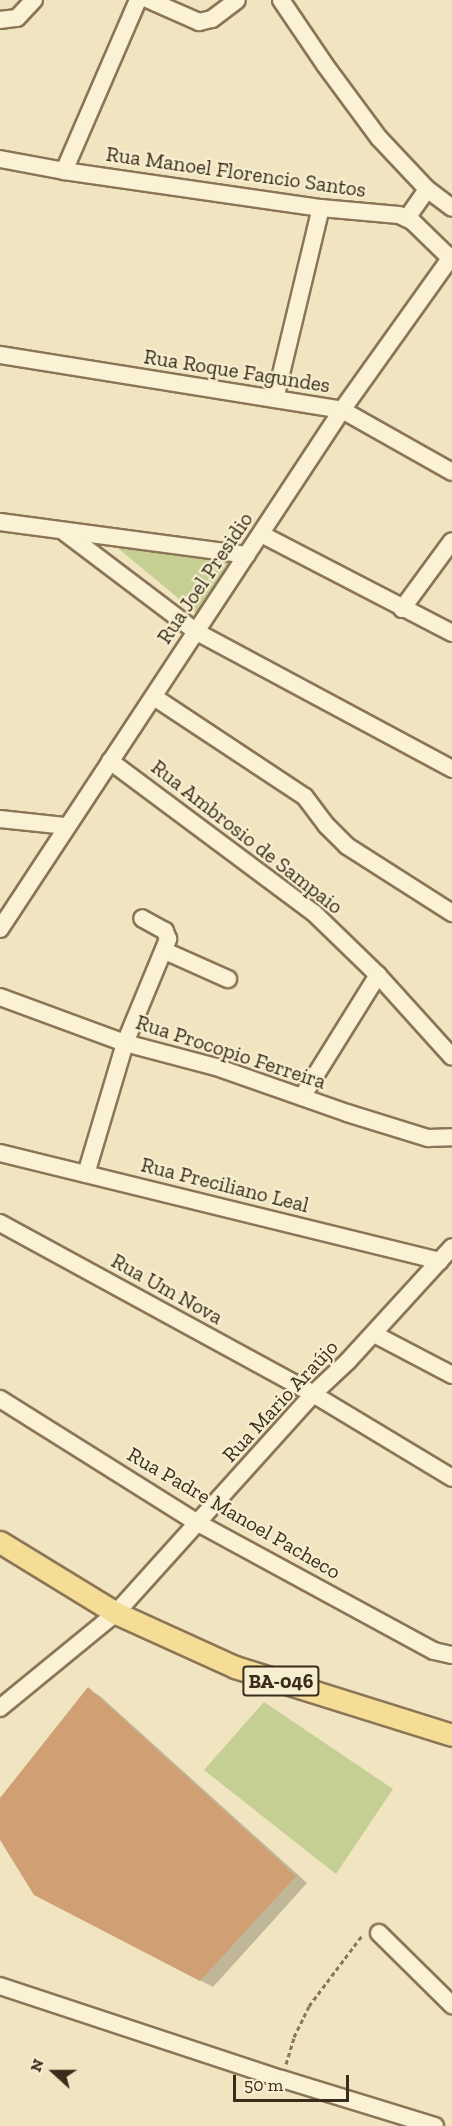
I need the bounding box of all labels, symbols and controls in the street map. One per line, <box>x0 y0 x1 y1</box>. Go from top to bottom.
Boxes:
street label: Rua Manoel Florencio Santos <box>104 141 368 203</box>
street label: Rua Roque Fagundes <box>142 344 332 398</box>
street label: Rua Joel Presidio <box>152 507 258 649</box>
street label: Rua Ambrosio de Sampaio <box>146 754 348 920</box>
street label: Rua Procopio Ferreira <box>133 1009 329 1095</box>
street label: Rua Preciliano Leal <box>138 1152 312 1218</box>
street label: Rua Um Nova <box>107 1248 227 1330</box>
street label: Rua Mario Araújo <box>217 1334 343 1468</box>
street label: Rua Padre Manoel Pacheco <box>123 1442 345 1584</box>
road number: BA-046 <box>242 1664 320 1698</box>
north arrow <box>24 2042 84 2102</box>
text: N <box>26 2056 48 2074</box>
scale bar <box>236 2063 352 2101</box>
text: 50 m <box>244 2074 283 2096</box>

